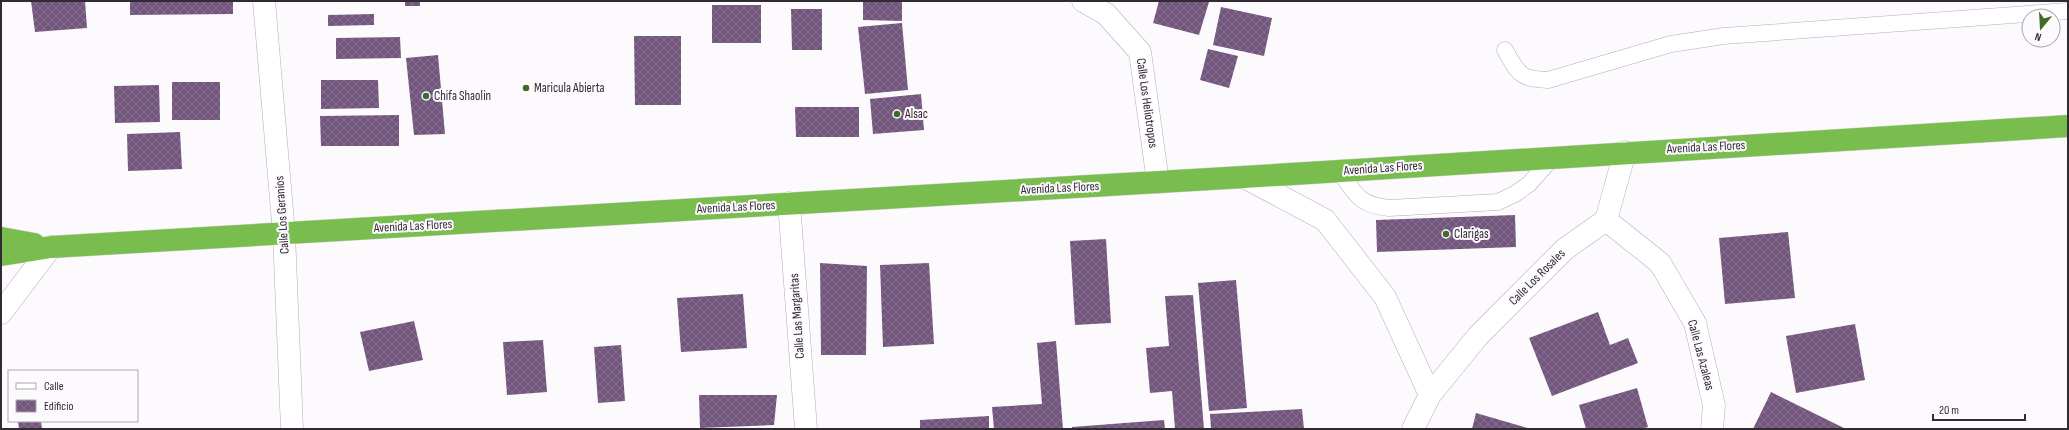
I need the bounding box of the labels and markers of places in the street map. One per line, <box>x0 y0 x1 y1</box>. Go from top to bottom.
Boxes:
place label: Maricula Abierta <box>534 80 605 96</box>
marker: Maricula Abierta <box>521 83 531 93</box>
place label: Chifa Shaolin <box>434 88 491 104</box>
marker: Chifa Shaolin <box>421 91 431 101</box>
place label: Alsac <box>904 106 928 122</box>
marker: Alsac <box>892 109 902 119</box>
place label: Clarigas <box>1454 226 1489 242</box>
marker: Clarigas <box>1441 229 1451 239</box>

